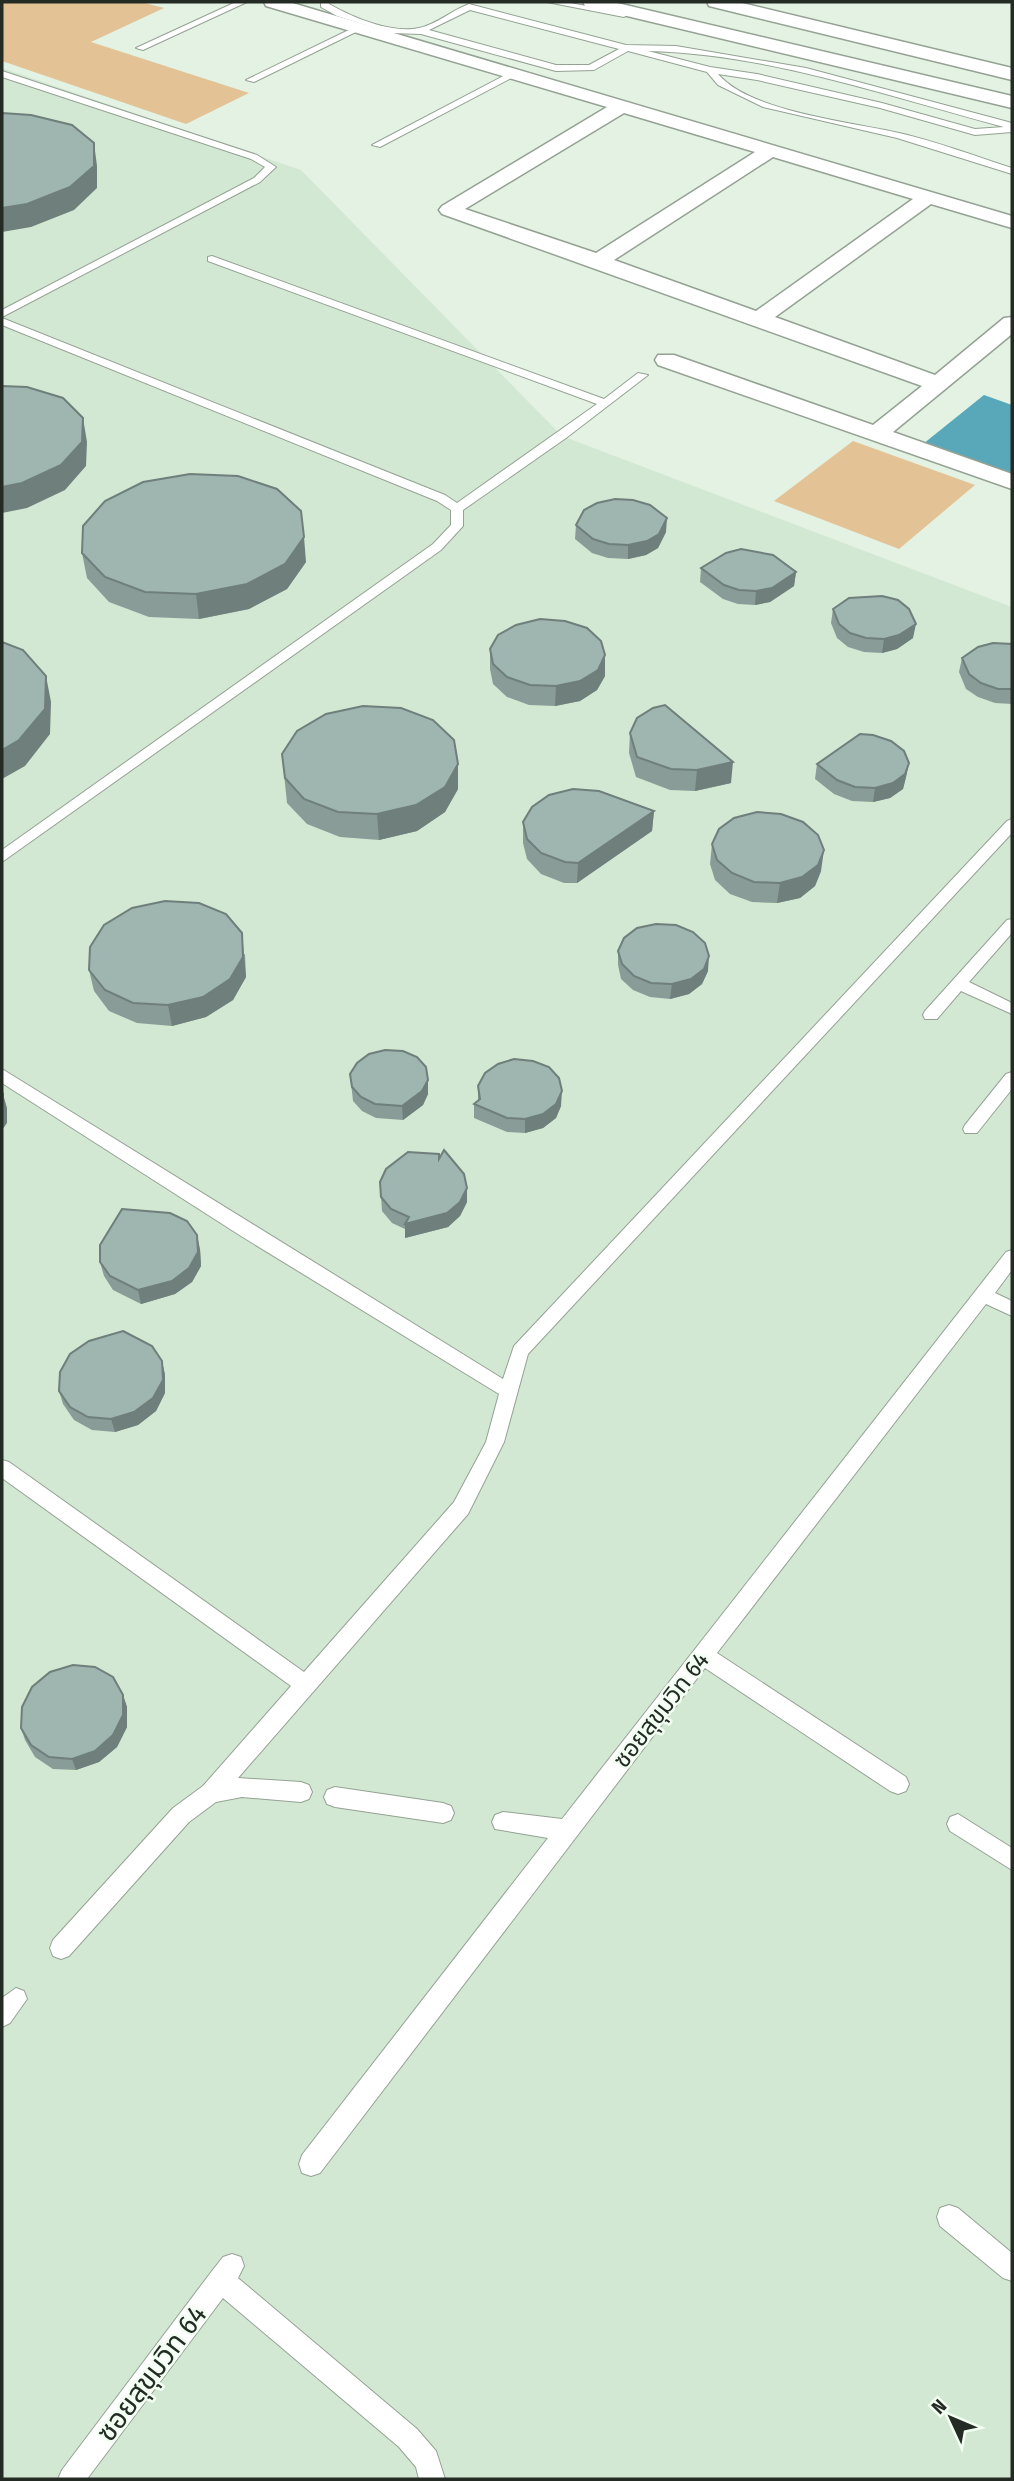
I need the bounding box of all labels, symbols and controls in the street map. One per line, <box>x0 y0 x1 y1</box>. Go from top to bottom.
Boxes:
street label: ซอยสุขุมวิท 64 <box>607 1647 715 1774</box>
street label: ซอยสุขุมวิท 64 <box>90 2299 213 2448</box>
north arrow <box>916 2383 986 2453</box>
text: N <box>927 2394 951 2419</box>

